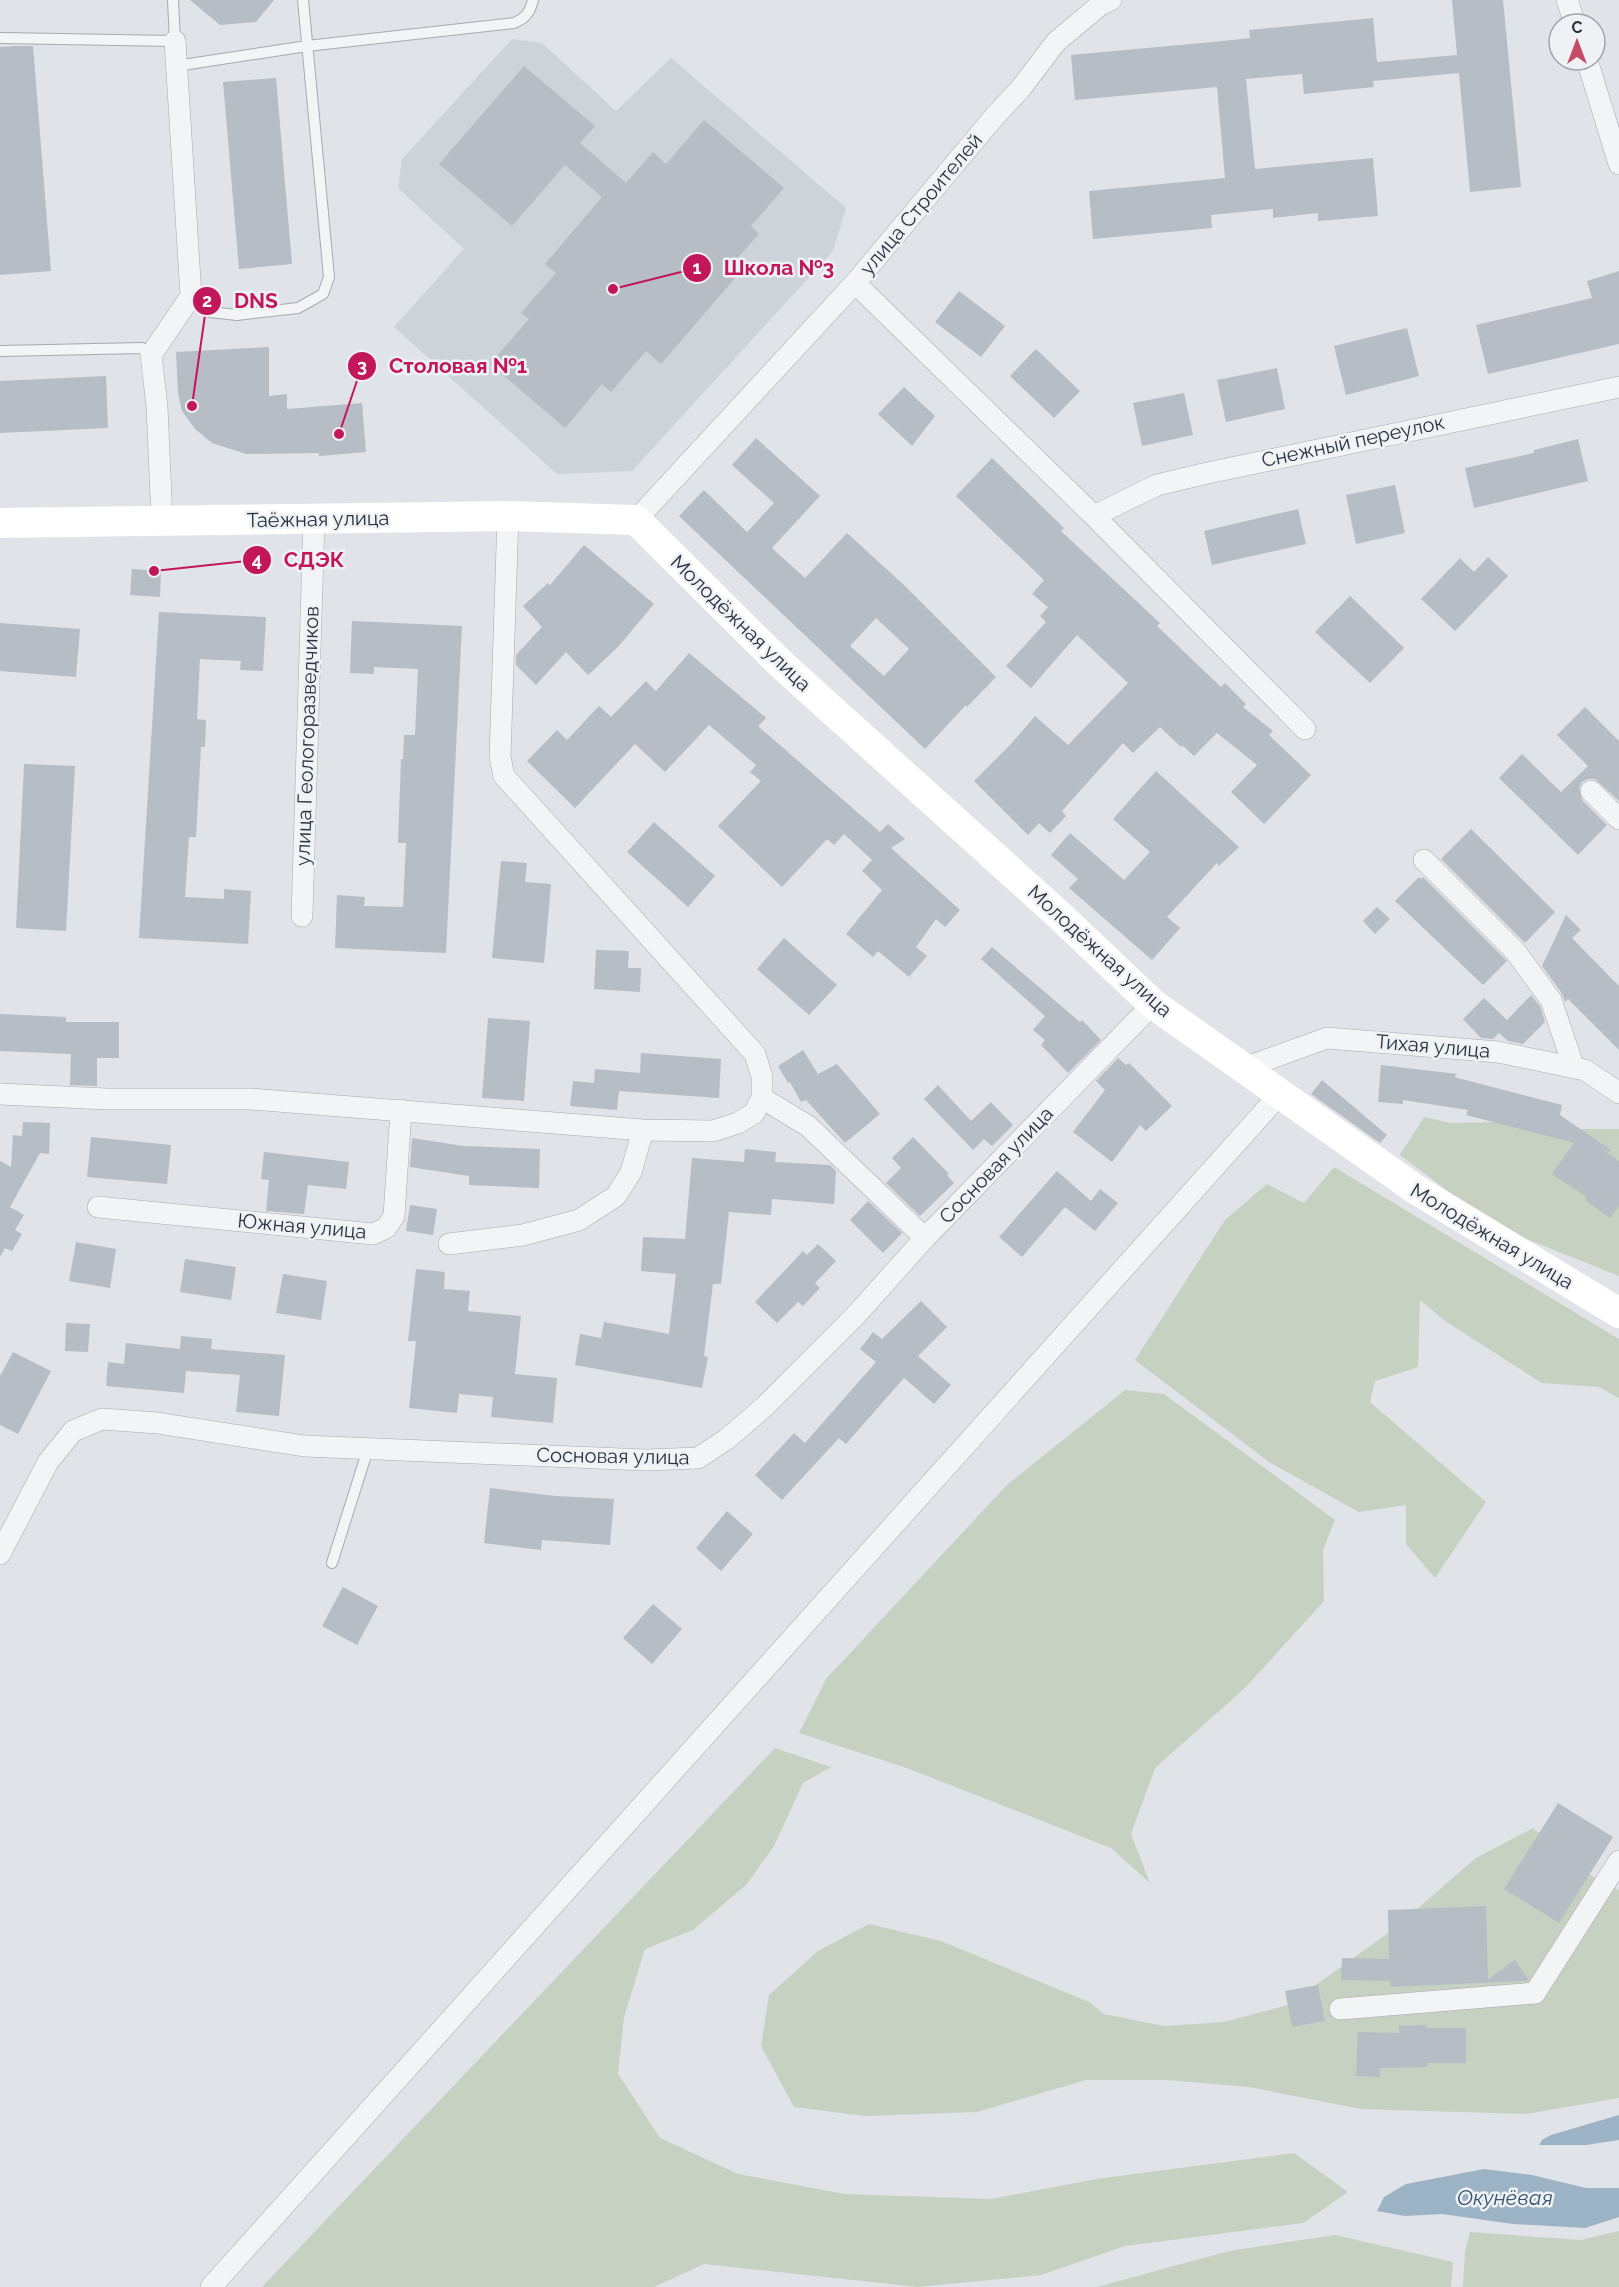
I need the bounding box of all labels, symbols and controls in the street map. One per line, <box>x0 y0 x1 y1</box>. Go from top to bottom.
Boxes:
north arrow <box>1547 12 1607 72</box>
text: С <box>1572 18 1583 37</box>
street label: улица Строителей <box>855 128 987 280</box>
callout: Школа №3 <box>682 248 847 287</box>
text: Школа №3 <box>724 255 834 280</box>
text: 1 <box>693 257 702 278</box>
callout: DNS <box>192 282 290 321</box>
text: DNS <box>234 288 278 313</box>
text: 2 <box>202 290 212 311</box>
callout: Столовая №1 <box>347 346 539 385</box>
text: Столовая №1 <box>389 353 527 378</box>
text: 3 <box>357 355 367 376</box>
street label: Снежный переулок <box>1259 410 1447 472</box>
street label: Таёжная улица <box>247 506 389 532</box>
callout: СДЭК <box>242 541 356 580</box>
text: СДЭК <box>284 547 345 572</box>
text: 4 <box>252 549 262 570</box>
street label: Молодёжная улица <box>666 550 816 696</box>
street label: улица Геологоразведчиков <box>290 606 324 866</box>
street label: Молодёжная улица <box>1023 880 1177 1022</box>
street label: Тихая улица <box>1375 1029 1491 1063</box>
street label: Сосновая улица <box>934 1102 1058 1228</box>
street label: Молодёжная улица <box>1406 1178 1578 1294</box>
street label: Южная улица <box>236 1208 368 1244</box>
street label: Сосновая улица <box>536 1443 690 1469</box>
water label: Окунёвая <box>1457 2185 1553 2210</box>

